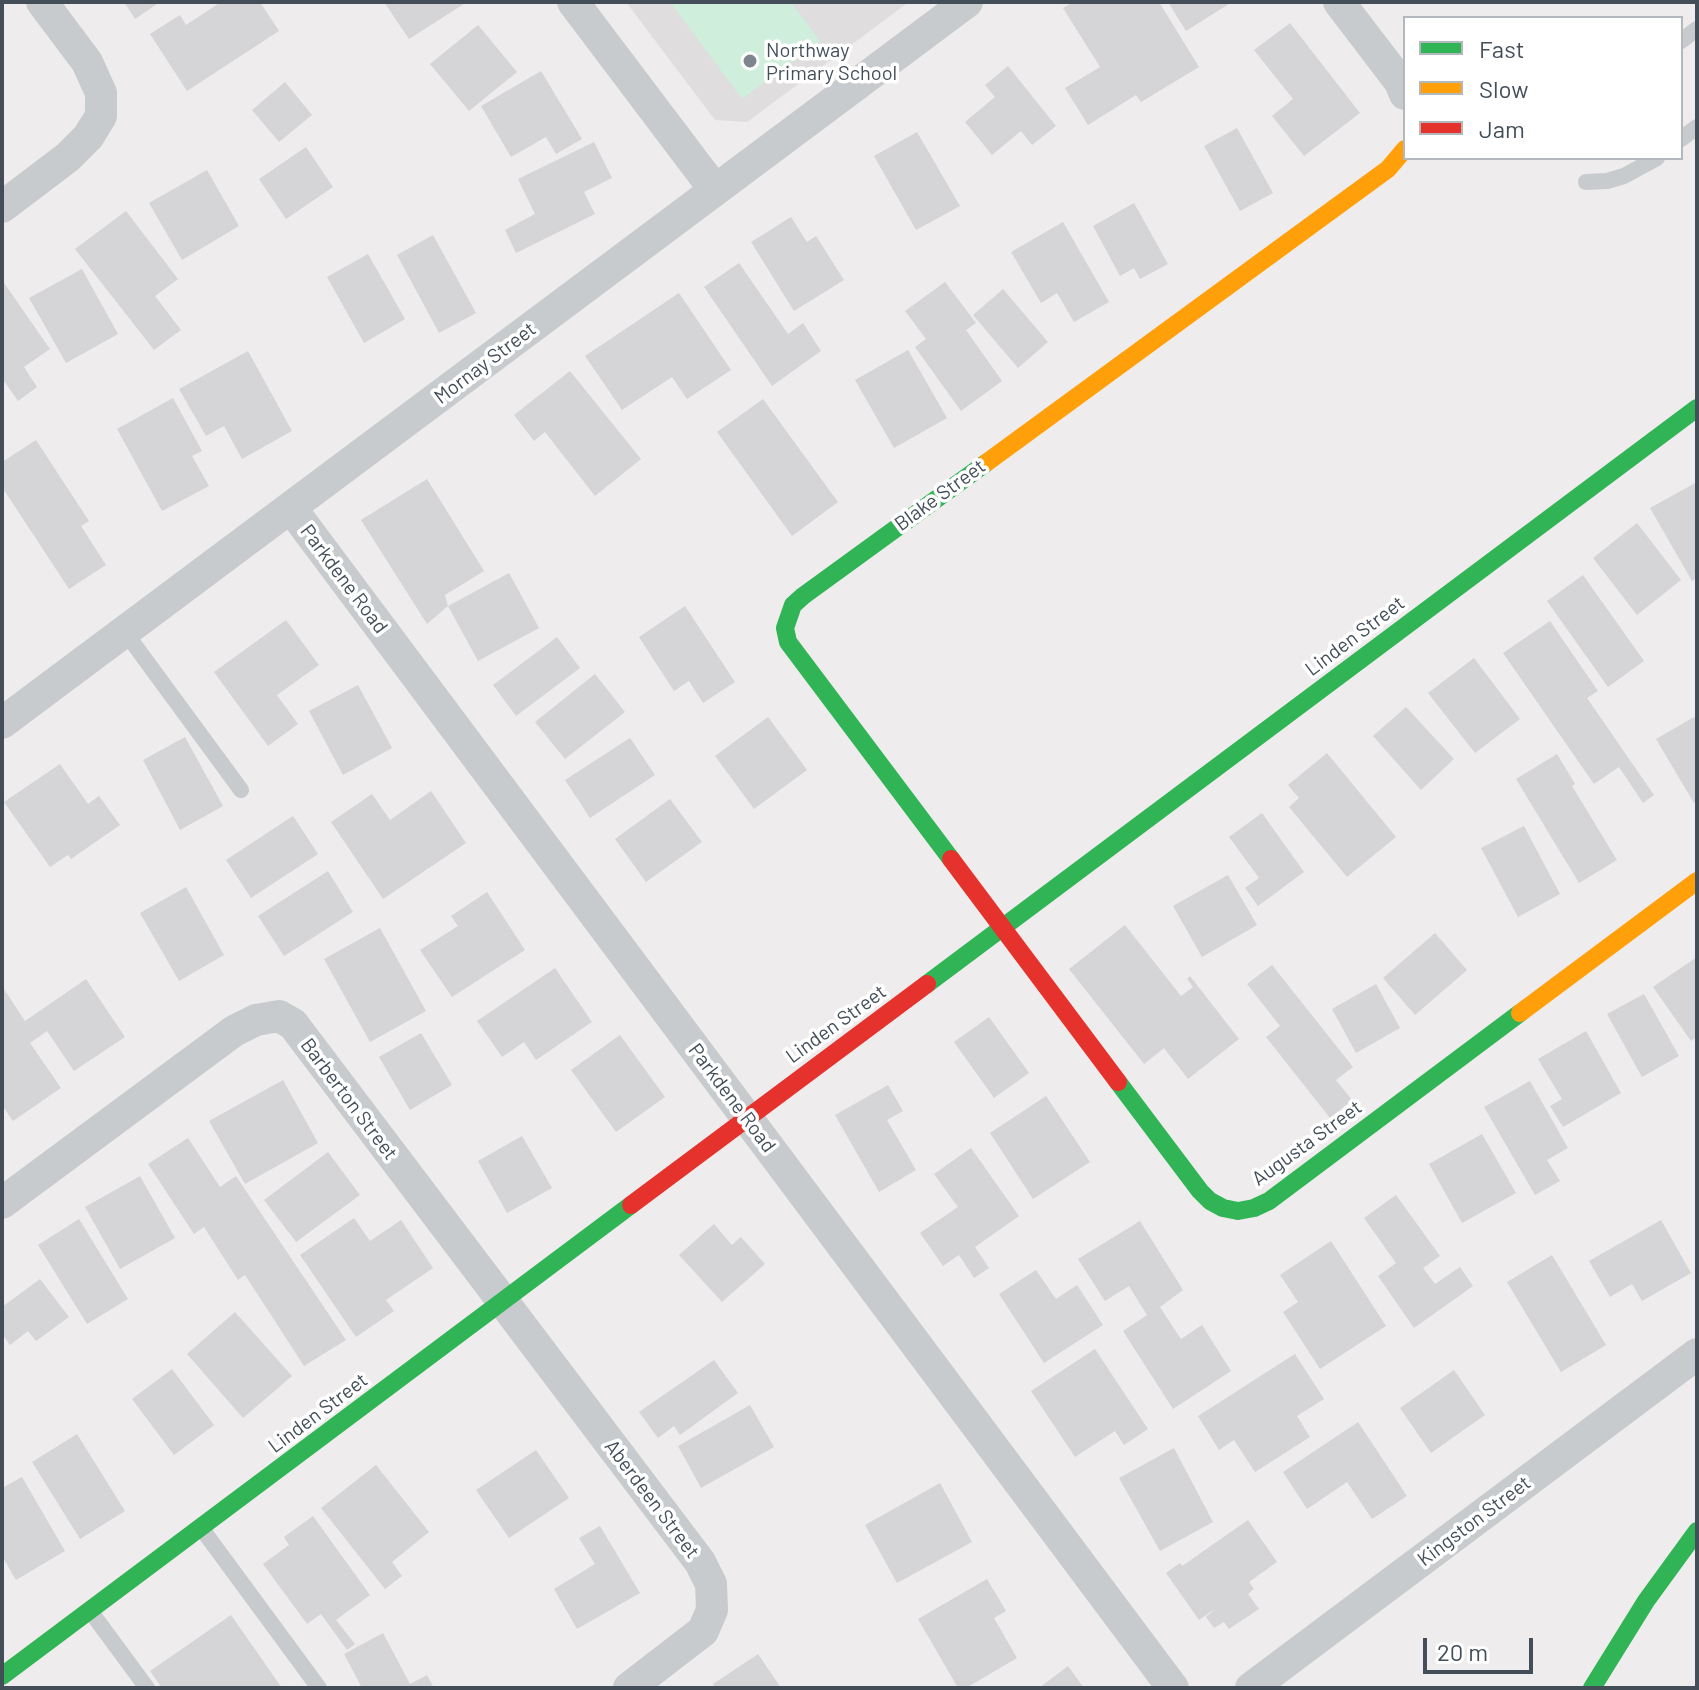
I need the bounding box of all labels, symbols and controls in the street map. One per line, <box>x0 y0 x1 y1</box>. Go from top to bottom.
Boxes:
legend <box>1403 16 1683 160</box>
text: Fast <box>1479 34 1524 63</box>
place label: Northway Primary School <box>766 38 897 85</box>
marker: Northway Primary School <box>741 52 759 70</box>
text: Slow <box>1479 74 1528 103</box>
text: Jam <box>1479 114 1525 143</box>
street label: Mornay Street <box>429 317 541 409</box>
street label: Blake Street <box>890 454 990 536</box>
street label: Parkdene Road <box>295 520 393 638</box>
street label: Linden Street <box>1301 591 1409 681</box>
street label: Linden Street <box>781 980 891 1068</box>
street label: Barberton Street <box>295 1033 403 1165</box>
street label: Parkdene Road <box>683 1039 781 1157</box>
street label: Augusta Street <box>1247 1095 1367 1191</box>
street label: Linden Street <box>264 1368 372 1458</box>
street label: Aberdeen Street <box>600 1435 704 1563</box>
street label: Kingston Street <box>1413 1471 1535 1571</box>
scale bar <box>1427 1622 1537 1672</box>
text: 20 m <box>1437 1637 1488 1666</box>

